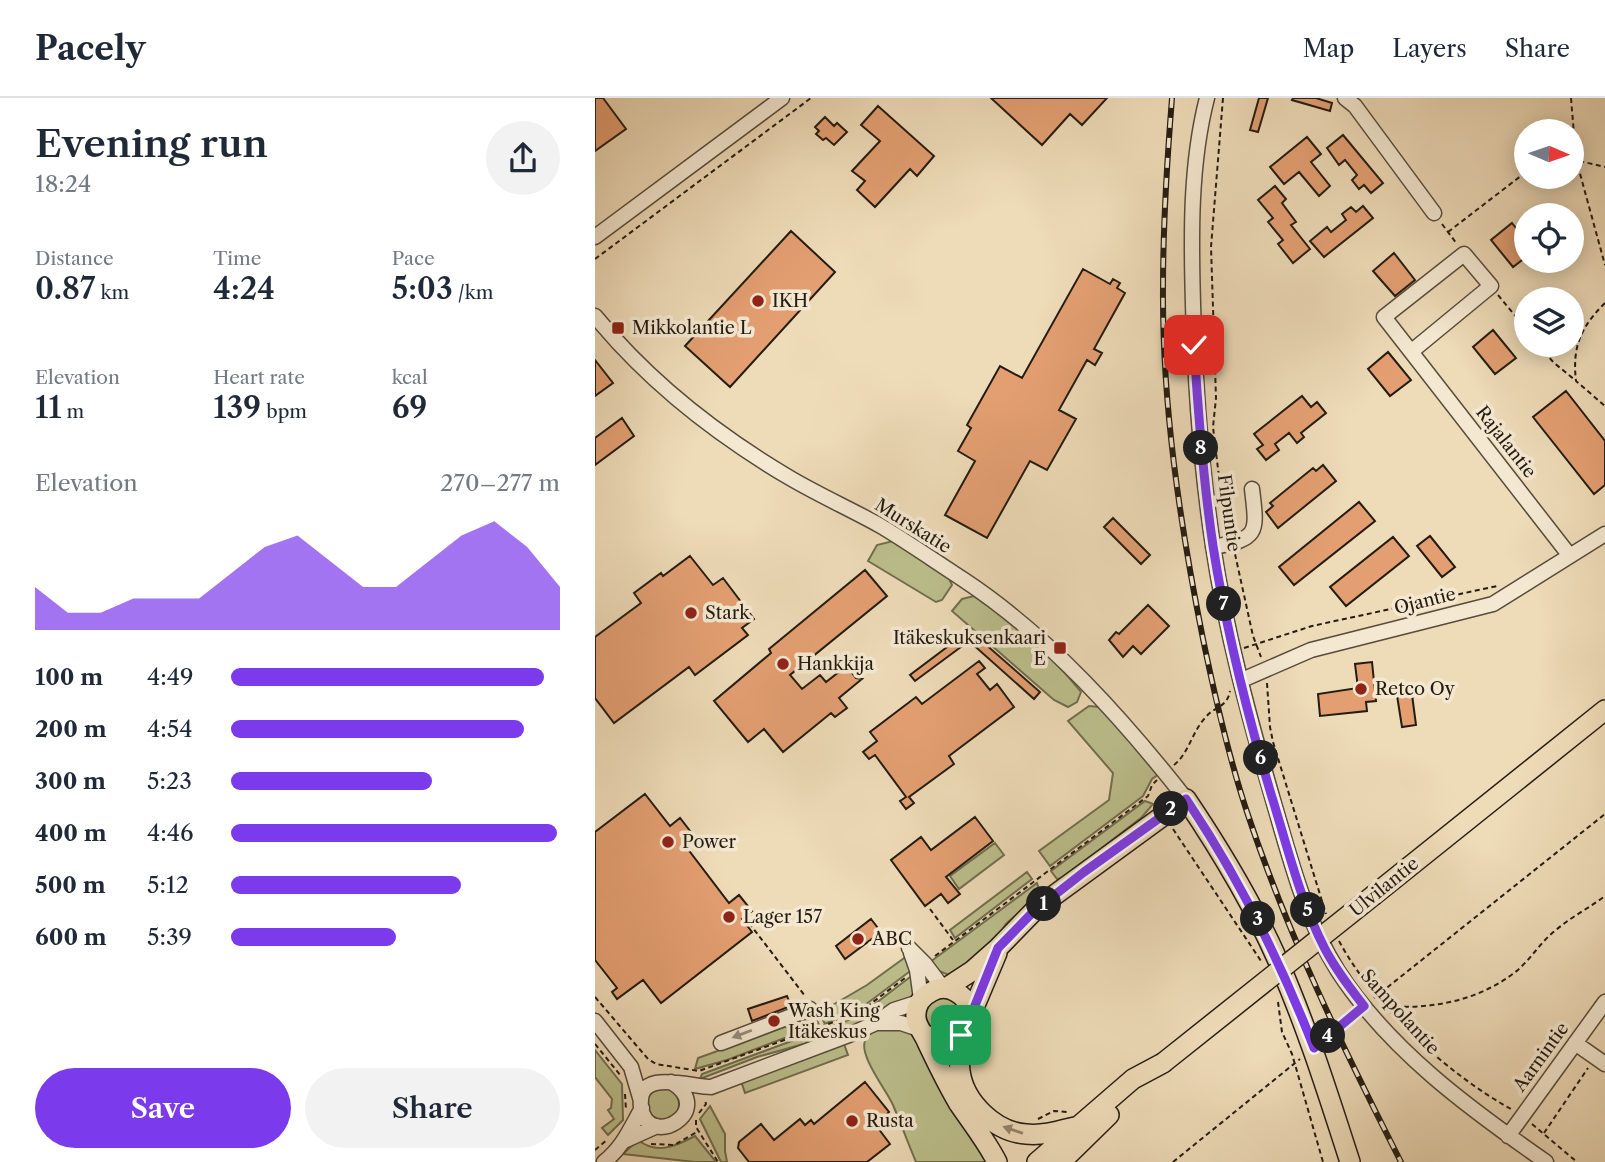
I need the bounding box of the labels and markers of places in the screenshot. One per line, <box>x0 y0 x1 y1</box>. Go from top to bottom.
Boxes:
place label: IKH <box>772 290 808 312</box>
marker: IKH <box>750 293 766 309</box>
pin <box>1164 315 1224 375</box>
place label: Mikkolantie L <box>632 317 752 339</box>
marker: Mikkolantie L <box>610 320 626 336</box>
pin: 8 <box>1183 430 1219 466</box>
pin: 7 <box>1207 587 1241 622</box>
place label: Stark <box>705 602 751 624</box>
marker: Stark <box>683 605 699 621</box>
place label: Itäkeskuksenkaari E <box>893 627 1047 670</box>
marker: Itäkeskuksenkaari E <box>1052 640 1068 656</box>
place label: Hankkija <box>797 653 874 675</box>
marker: Hankkija <box>775 656 791 672</box>
place label: Retco Oy <box>1375 678 1456 700</box>
marker: Retco Oy <box>1353 681 1369 697</box>
pin: 6 <box>1243 740 1279 776</box>
pin: 2 <box>1153 792 1189 826</box>
place label: Power <box>682 831 736 853</box>
marker: Power <box>660 834 676 850</box>
pin: 1 <box>1027 886 1061 922</box>
pin: 5 <box>1291 892 1325 928</box>
pin: 3 <box>1241 902 1275 936</box>
place label: Lager 157 <box>743 906 822 928</box>
marker: Lager 157 <box>721 909 737 925</box>
place label: ABC <box>871 928 912 950</box>
marker: ABC <box>850 931 866 947</box>
place label: Wash King Itäkeskus <box>787 1000 880 1043</box>
pin <box>931 1005 991 1065</box>
marker: Wash King Itäkeskus <box>766 1013 782 1029</box>
pin: 4 <box>1311 1018 1345 1054</box>
place label: Rusta <box>866 1110 914 1132</box>
marker: Rusta <box>844 1113 860 1129</box>

